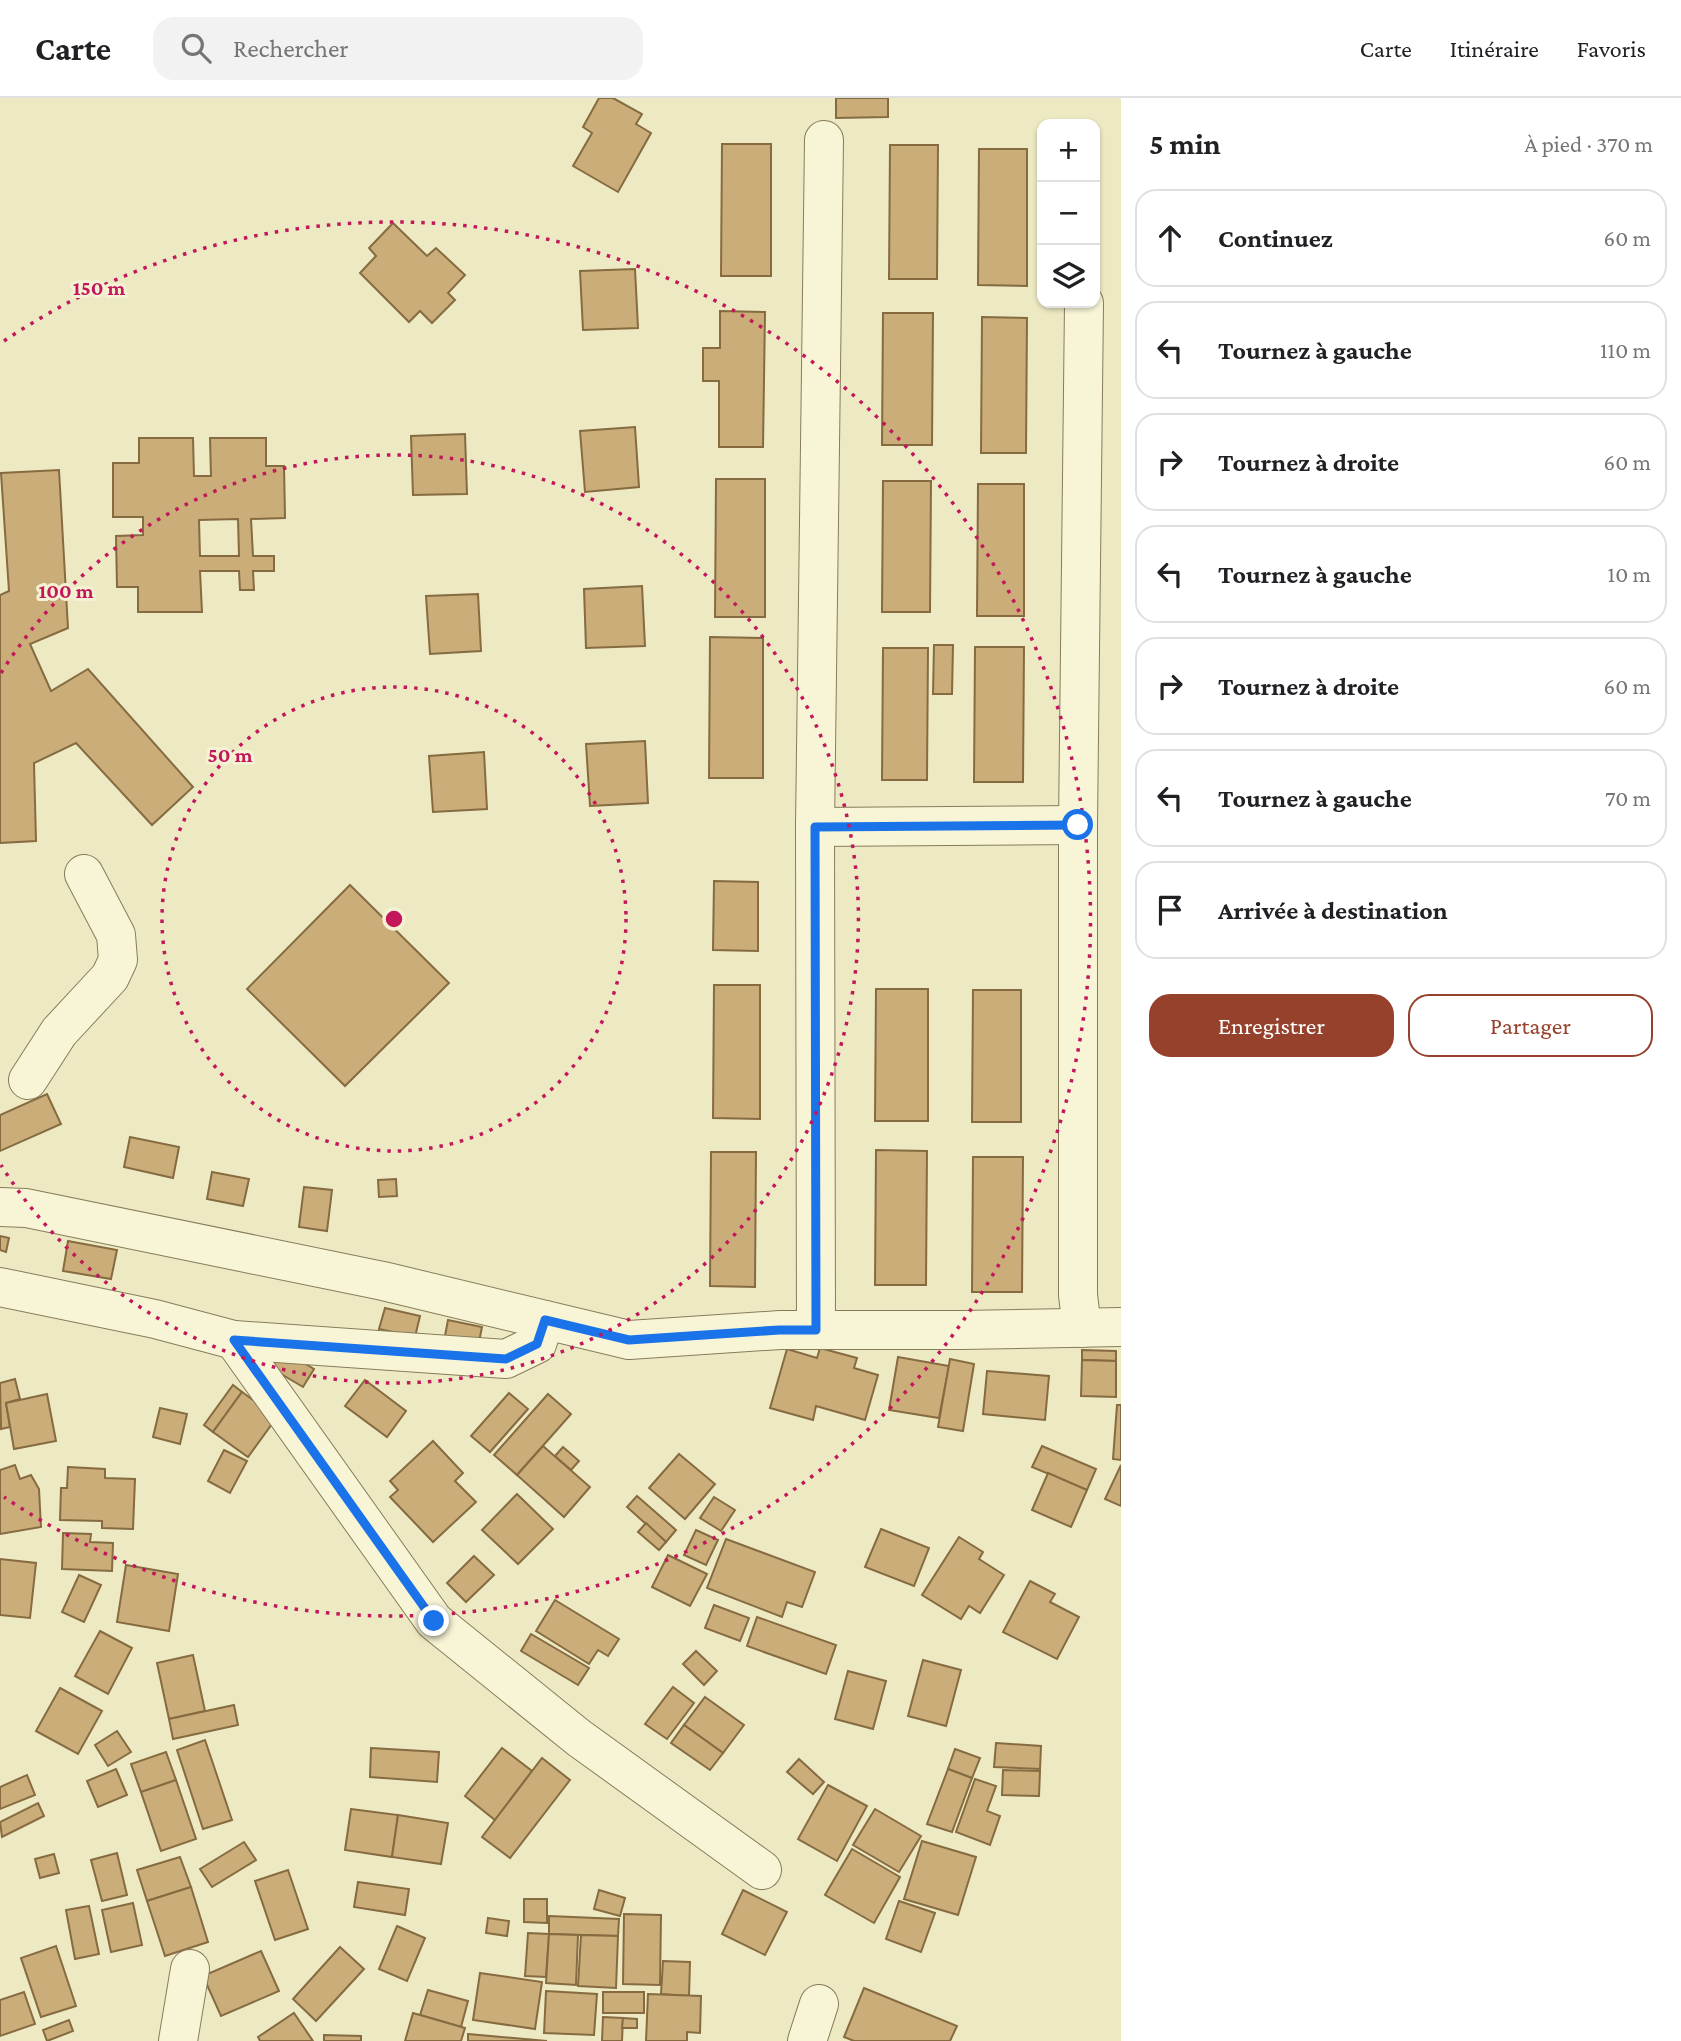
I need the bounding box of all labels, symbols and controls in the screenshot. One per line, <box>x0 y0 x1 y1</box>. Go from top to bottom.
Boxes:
search box <box>153 17 643 80</box>
icon: search <box>177 29 215 67</box>
text: Carte <box>35 30 111 67</box>
text: Rechercher <box>233 34 349 63</box>
text: Carte <box>1360 35 1412 62</box>
text: Itinéraire <box>1450 35 1539 62</box>
text: Favoris <box>1577 35 1646 62</box>
map controls <box>1037 119 1100 308</box>
button: + <box>1037 119 1100 182</box>
text: 5 min <box>1149 127 1221 160</box>
text: À pied · 370 m <box>1524 131 1653 157</box>
button: − <box>1037 182 1100 245</box>
icon: ahead <box>1151 219 1189 257</box>
text: Continuez <box>1218 224 1333 253</box>
text: 60 m <box>1604 225 1651 251</box>
button: layers <box>1037 245 1100 308</box>
text: 150 m <box>73 276 126 300</box>
icon: left <box>1151 331 1189 369</box>
text: Tournez à gauche <box>1218 336 1412 365</box>
text: 110 m <box>1600 337 1651 363</box>
icon: right <box>1151 443 1189 481</box>
text: Tournez à droite <box>1218 448 1399 477</box>
text: 60 m <box>1604 449 1651 475</box>
icon: left <box>1151 555 1189 593</box>
text: Tournez à gauche <box>1218 560 1412 589</box>
text: 10 m <box>1608 561 1651 587</box>
text: 100 m <box>38 579 94 603</box>
icon: right <box>1151 667 1189 705</box>
text: Tournez à droite <box>1218 672 1399 701</box>
text: 60 m <box>1604 673 1651 699</box>
text: 50 m <box>208 743 253 767</box>
icon: left <box>1151 779 1189 817</box>
text: Tournez à gauche <box>1218 784 1412 813</box>
text: 70 m <box>1605 785 1651 811</box>
route start <box>1062 809 1093 840</box>
icon: arrive <box>1151 891 1189 929</box>
text: Arrivée à destination <box>1218 896 1448 925</box>
centre of rings <box>382 907 406 931</box>
button: Enregistrer <box>1149 994 1394 1057</box>
button: Partager <box>1408 994 1653 1057</box>
route end <box>418 1605 449 1636</box>

